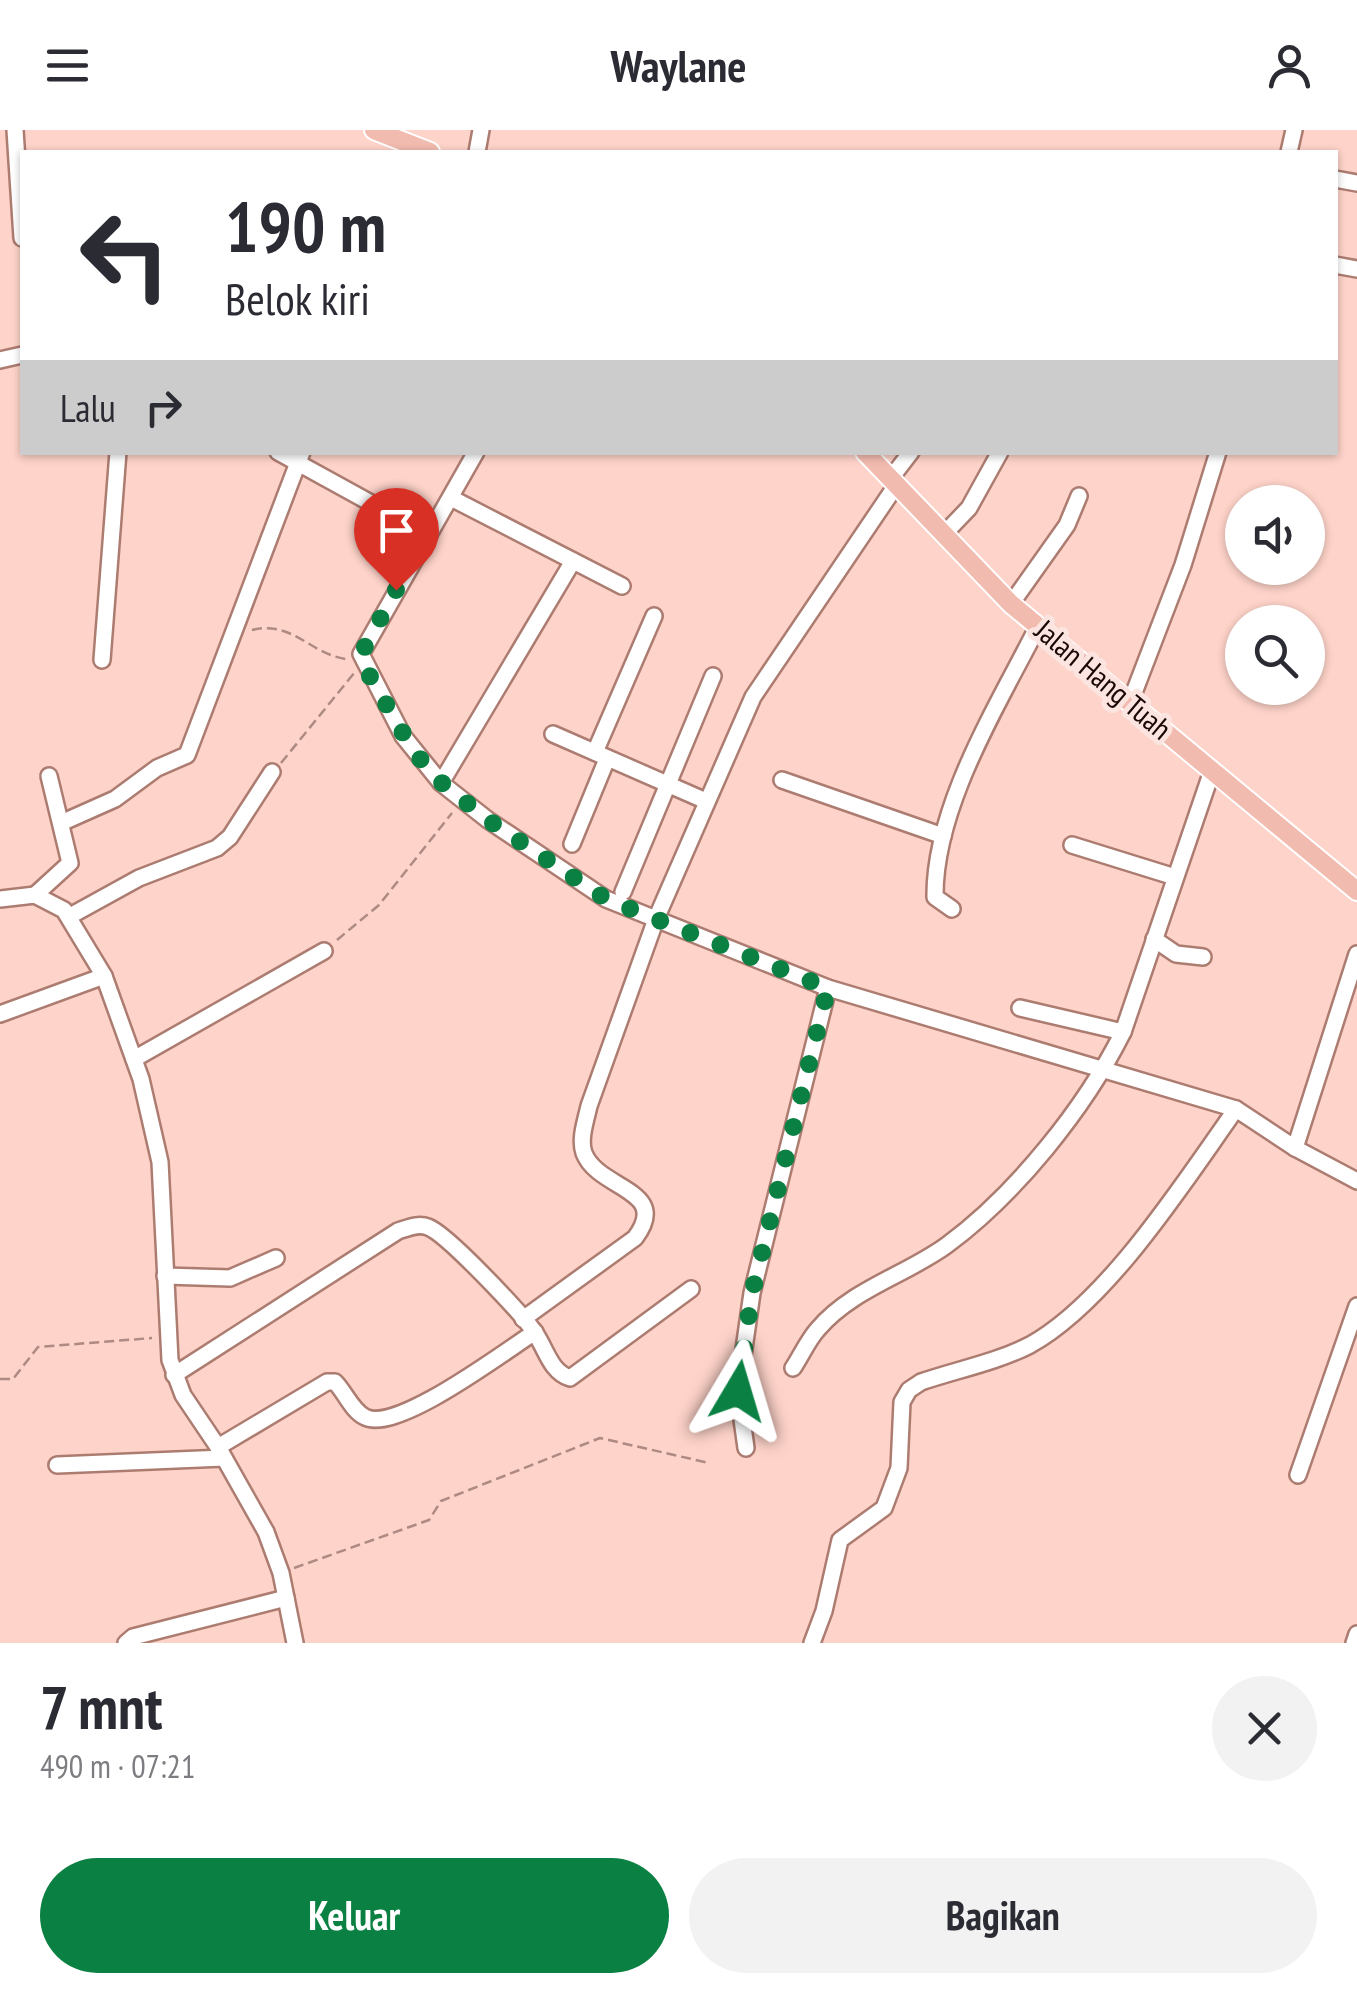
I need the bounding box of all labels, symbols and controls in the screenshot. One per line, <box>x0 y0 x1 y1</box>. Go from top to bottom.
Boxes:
text: Waylane <box>611 36 747 94</box>
icon: menu <box>40 38 95 93</box>
icon: person <box>1262 38 1317 93</box>
text: 190 m <box>225 181 386 271</box>
icon: left <box>60 190 190 320</box>
text: Belok kiri <box>225 269 370 327</box>
icon: right <box>136 380 191 435</box>
text: Lalu <box>60 383 116 432</box>
map controls <box>1225 485 1325 705</box>
button: sound <box>1225 485 1325 585</box>
pin <box>354 488 439 591</box>
icon: arrive <box>369 503 424 558</box>
button: search <box>1225 605 1325 705</box>
street label: Jalan Hang Tuah <box>1027 610 1180 747</box>
position arrow <box>686 1339 790 1443</box>
text: 7 mnt <box>40 1668 163 1746</box>
button: close <box>1212 1676 1317 1781</box>
text: 490 m · 07:21 <box>40 1745 195 1787</box>
button: Keluar <box>40 1858 669 1973</box>
button: Bagikan <box>689 1858 1317 1973</box>

